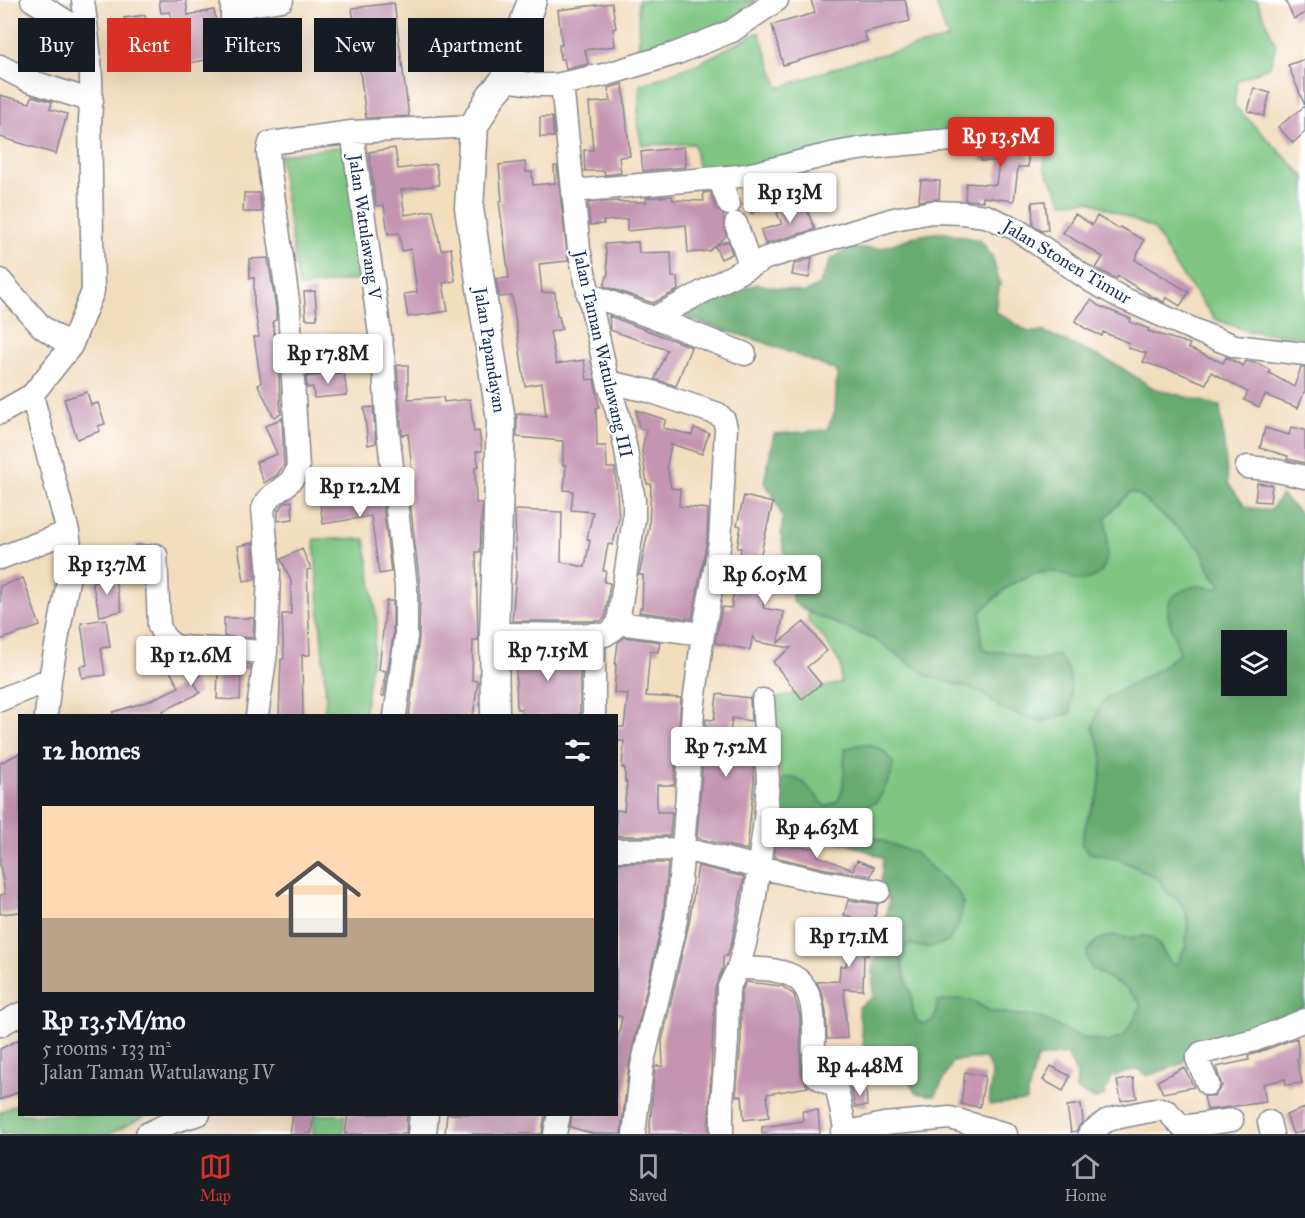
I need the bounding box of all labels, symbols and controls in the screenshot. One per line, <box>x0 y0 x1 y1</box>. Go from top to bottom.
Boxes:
chip: Buy <box>18 18 95 72</box>
chip: Rent <box>107 18 191 72</box>
chip: Filters <box>203 18 302 72</box>
chip: New <box>314 18 396 72</box>
chip: Apartment <box>408 18 544 72</box>
pin: Rp 13.5M <box>939 117 1063 168</box>
text: Rp 13.5M <box>962 124 1040 148</box>
street label: Jalan Watulawang V <box>343 151 386 303</box>
pin: Rp 13M <box>741 173 839 224</box>
text: Rp 13M <box>758 180 822 204</box>
street label: Jalan Stonen Timur <box>997 214 1135 310</box>
street label: Jalan Taman Watulawang III <box>567 246 638 460</box>
street label: Jalan Papandayan <box>468 284 511 415</box>
pin: Rp 17.8M <box>266 334 390 385</box>
text: Rp 17.8M <box>287 341 369 365</box>
pin: Rp 12.2M <box>298 467 422 518</box>
text: Rp 12.2M <box>319 474 401 498</box>
pin: Rp 13.7M <box>45 545 169 596</box>
text: Rp 13.7M <box>68 552 146 576</box>
pin: Rp 6.05M <box>703 555 827 606</box>
text: Rp 6.05M <box>723 562 807 586</box>
map controls <box>1221 630 1287 696</box>
button: layers <box>1221 630 1287 696</box>
pin: Rp 7.15M <box>486 631 610 682</box>
pin: Rp 12.6M <box>129 636 253 687</box>
text: Rp 7.15M <box>508 638 588 662</box>
text: Rp 12.6M <box>150 643 232 667</box>
pin: Rp 7.52M <box>664 727 788 778</box>
text: 12 homes <box>42 734 140 766</box>
icon: filters <box>561 734 594 767</box>
text: Rp 7.52M <box>685 734 767 758</box>
pin: Rp 4.63M <box>755 808 879 859</box>
text: Rp 4.63M <box>775 815 859 839</box>
icon: home <box>264 845 372 953</box>
pin: Rp 17.1M <box>787 917 911 968</box>
text: Rp 17.1M <box>809 924 889 948</box>
text: Rp 13.5M/mo <box>42 1004 186 1036</box>
text: 5 rooms · 133 m² <box>42 1036 171 1060</box>
pin: Rp 4.48M <box>798 1046 922 1097</box>
text: Rp 4.48M <box>817 1053 903 1077</box>
text: Jalan Taman Watulawang IV <box>42 1060 275 1084</box>
tab: Map <box>199 1150 232 1205</box>
tab: Saved <box>629 1150 667 1205</box>
tab: Home <box>1064 1150 1106 1205</box>

